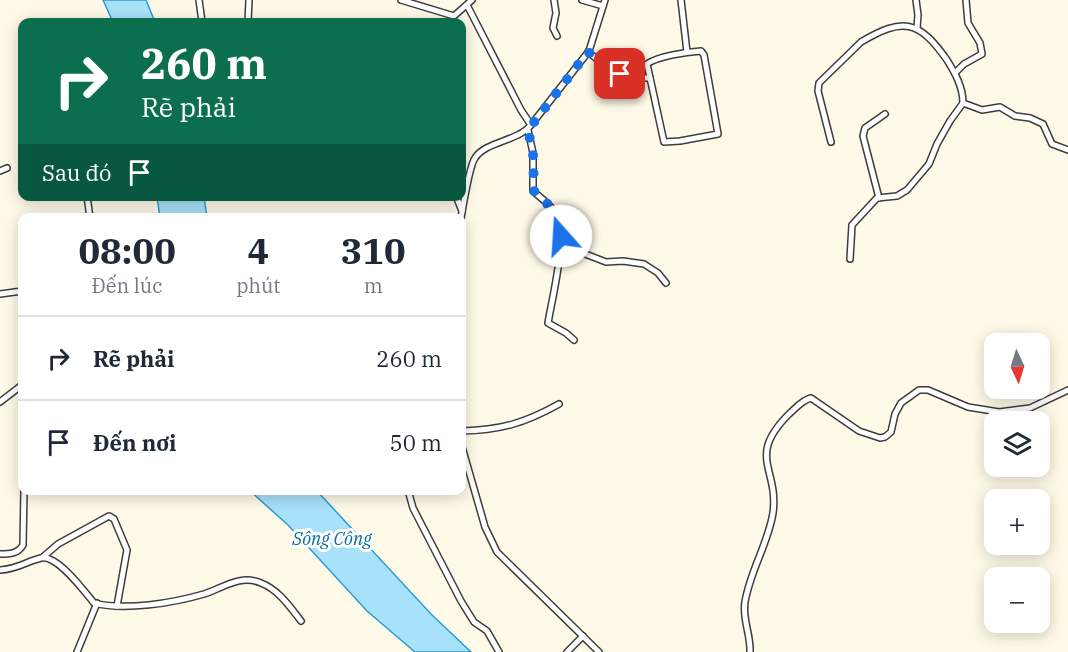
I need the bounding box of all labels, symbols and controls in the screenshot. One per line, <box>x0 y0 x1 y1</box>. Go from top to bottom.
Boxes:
text: 260 m <box>141 36 267 91</box>
icon: right <box>42 42 120 120</box>
pin <box>594 48 645 99</box>
icon: arrive <box>603 57 636 90</box>
text: Rẽ phải <box>141 89 236 124</box>
icon: arrive <box>123 156 156 189</box>
text: Sau đó <box>42 158 111 187</box>
position arrow <box>529 204 593 268</box>
text: 08:00 <box>78 227 176 274</box>
text: 4 <box>247 227 269 274</box>
text: 310 <box>341 227 406 274</box>
text: Đến lúc <box>92 272 163 299</box>
text: phút <box>236 272 280 299</box>
text: m <box>364 272 383 299</box>
north arrow <box>984 333 1050 399</box>
map controls <box>984 333 1050 633</box>
icon: right <box>42 342 75 375</box>
text: Rẽ phải <box>93 344 174 373</box>
text: 260 m <box>376 344 442 373</box>
button: layers <box>984 411 1050 477</box>
icon: arrive <box>42 426 75 459</box>
text: Đến nơi <box>93 428 176 457</box>
text: 50 m <box>390 428 442 457</box>
button: + <box>984 489 1050 555</box>
water label: Sông Công <box>291 527 372 550</box>
button: − <box>984 567 1050 633</box>

